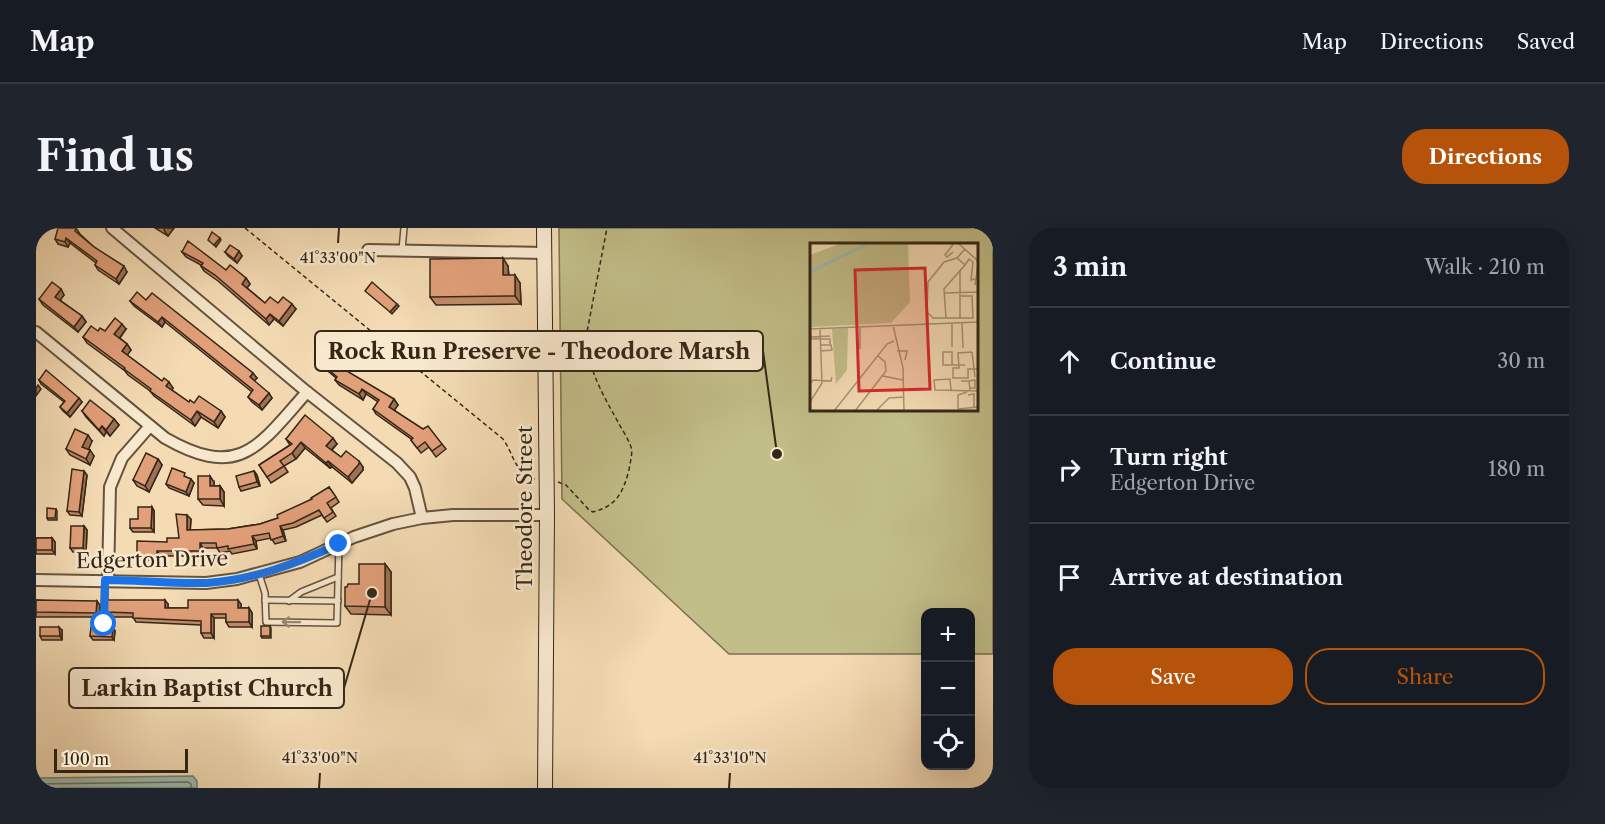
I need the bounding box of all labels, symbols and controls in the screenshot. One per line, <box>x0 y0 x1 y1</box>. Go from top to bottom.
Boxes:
text: Map <box>30 24 94 58</box>
text: Map <box>1302 29 1347 54</box>
text: Directions <box>1380 29 1484 54</box>
text: Saved <box>1517 29 1575 54</box>
button: Directions <box>1402 129 1569 184</box>
text: Find us <box>36 130 194 182</box>
inset map <box>810 243 978 411</box>
text: 41°33'00"N <box>300 248 376 267</box>
text: 3 min <box>1053 251 1127 283</box>
text: Walk · 210 m <box>1424 255 1545 279</box>
callout: Rock Run Preserve - Theodore Marsh <box>315 331 763 371</box>
text: Rock Run Preserve - Theodore Marsh <box>328 338 750 365</box>
icon: ahead <box>1053 345 1086 378</box>
text: Continue <box>1110 348 1216 375</box>
text: 30 m <box>1497 349 1545 373</box>
street label: Theodore Street <box>512 425 537 590</box>
text: Turn right <box>1110 444 1228 471</box>
icon: right <box>1053 453 1086 486</box>
text: 180 m <box>1488 457 1545 481</box>
text: Edgerton Drive <box>1110 471 1255 495</box>
route end <box>325 530 351 556</box>
street label: Edgerton Drive <box>76 546 228 573</box>
icon: arrive <box>1053 561 1086 594</box>
text: Arrive at destination <box>1110 564 1343 591</box>
map controls <box>921 608 975 770</box>
button: + <box>921 608 975 662</box>
route start <box>90 610 116 636</box>
one-way arrow <box>281 617 301 628</box>
button: Save <box>1053 648 1293 705</box>
button: Share <box>1305 648 1545 705</box>
button: − <box>921 662 975 716</box>
callout: Larkin Baptist Church <box>69 668 344 708</box>
text: Larkin Baptist Church <box>81 675 333 702</box>
button: locate <box>921 716 975 770</box>
scale bar <box>54 746 188 774</box>
text: 41°33'00"N <box>282 748 358 767</box>
text: 41°33'10"N <box>693 748 767 767</box>
text: 100 m <box>63 749 109 769</box>

